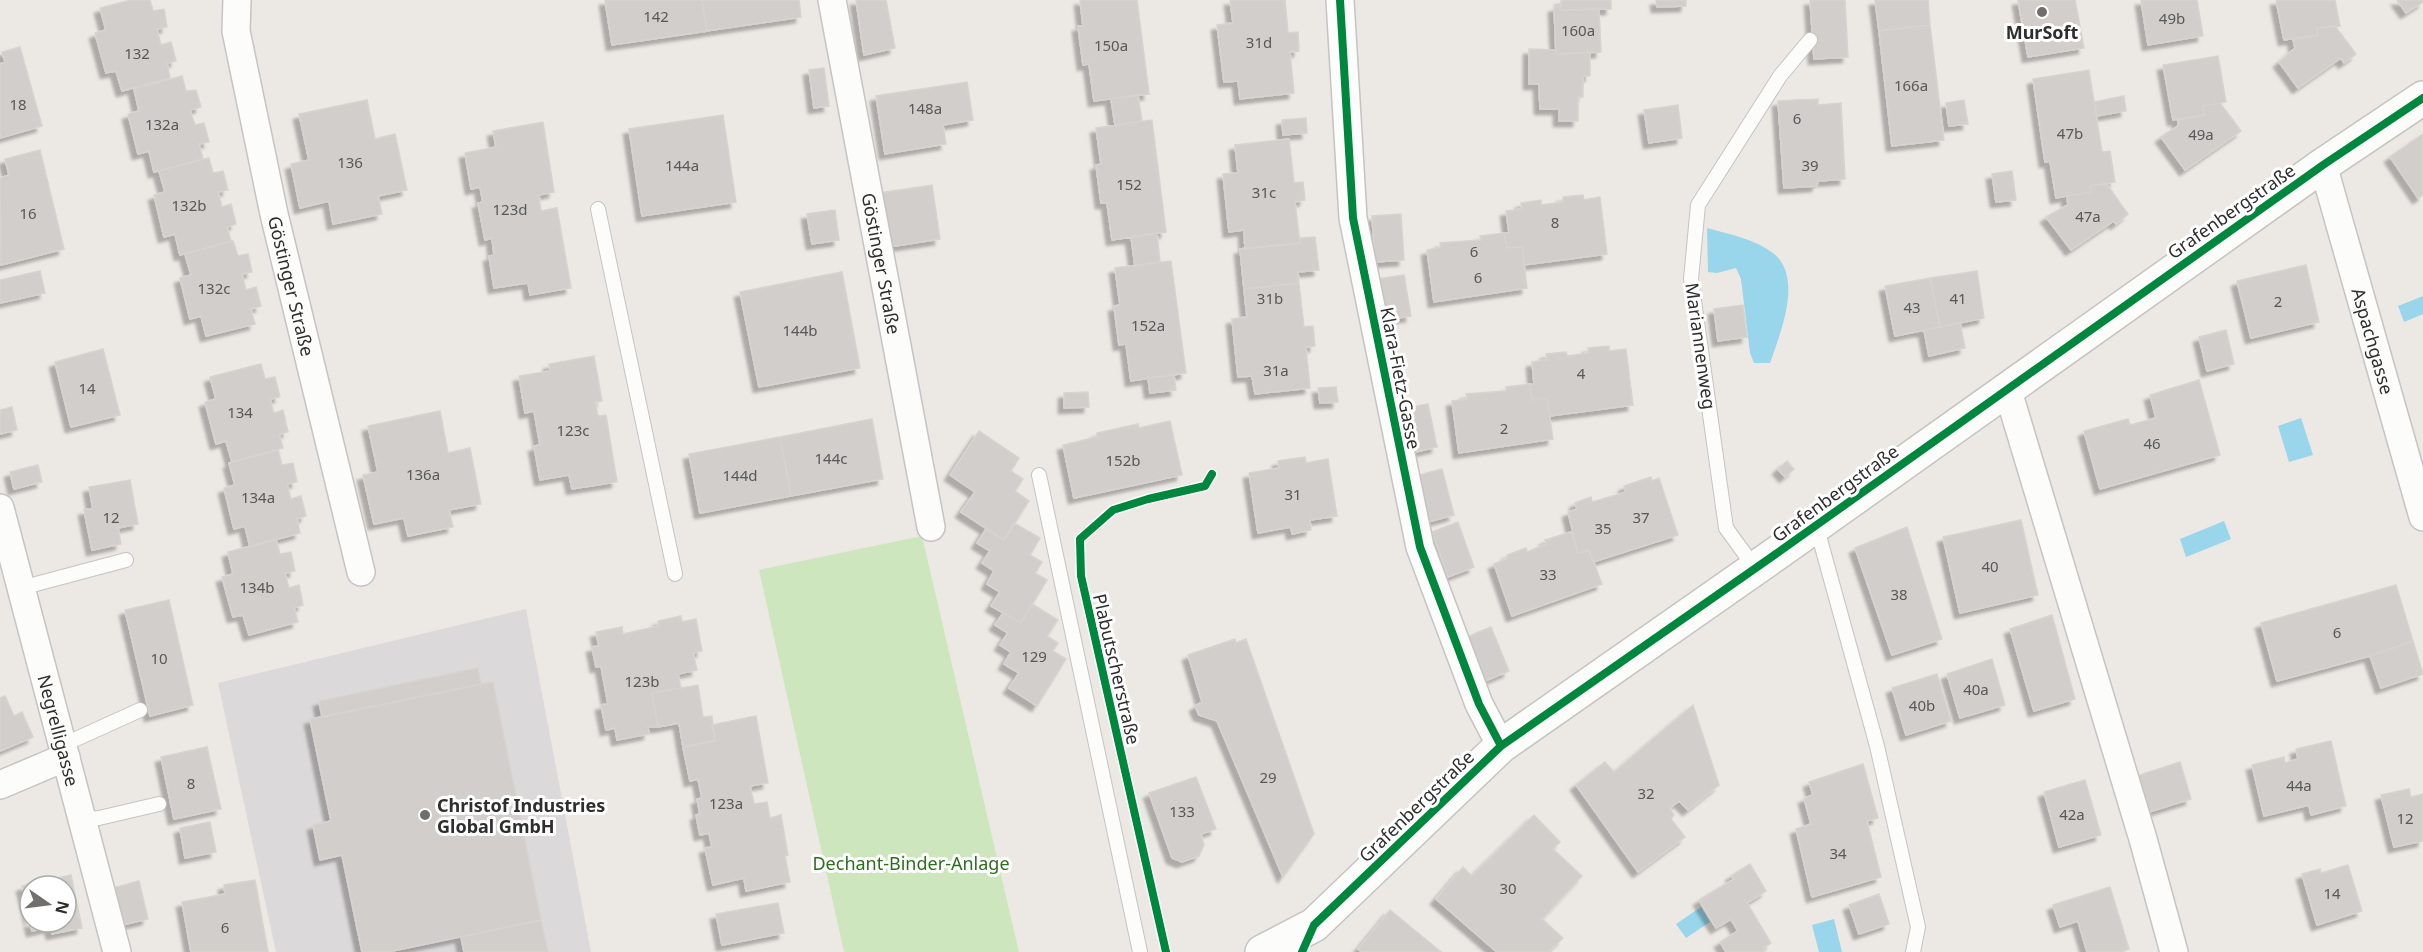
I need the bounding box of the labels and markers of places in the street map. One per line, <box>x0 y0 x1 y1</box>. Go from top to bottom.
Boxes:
marker: MurSoft <box>2035 5 2049 19</box>
place label: MurSoft <box>2006 20 2079 44</box>
place label: Christof Industries Global GmbH <box>437 793 605 838</box>
marker: Christof Industries Global GmbH <box>418 808 432 822</box>

